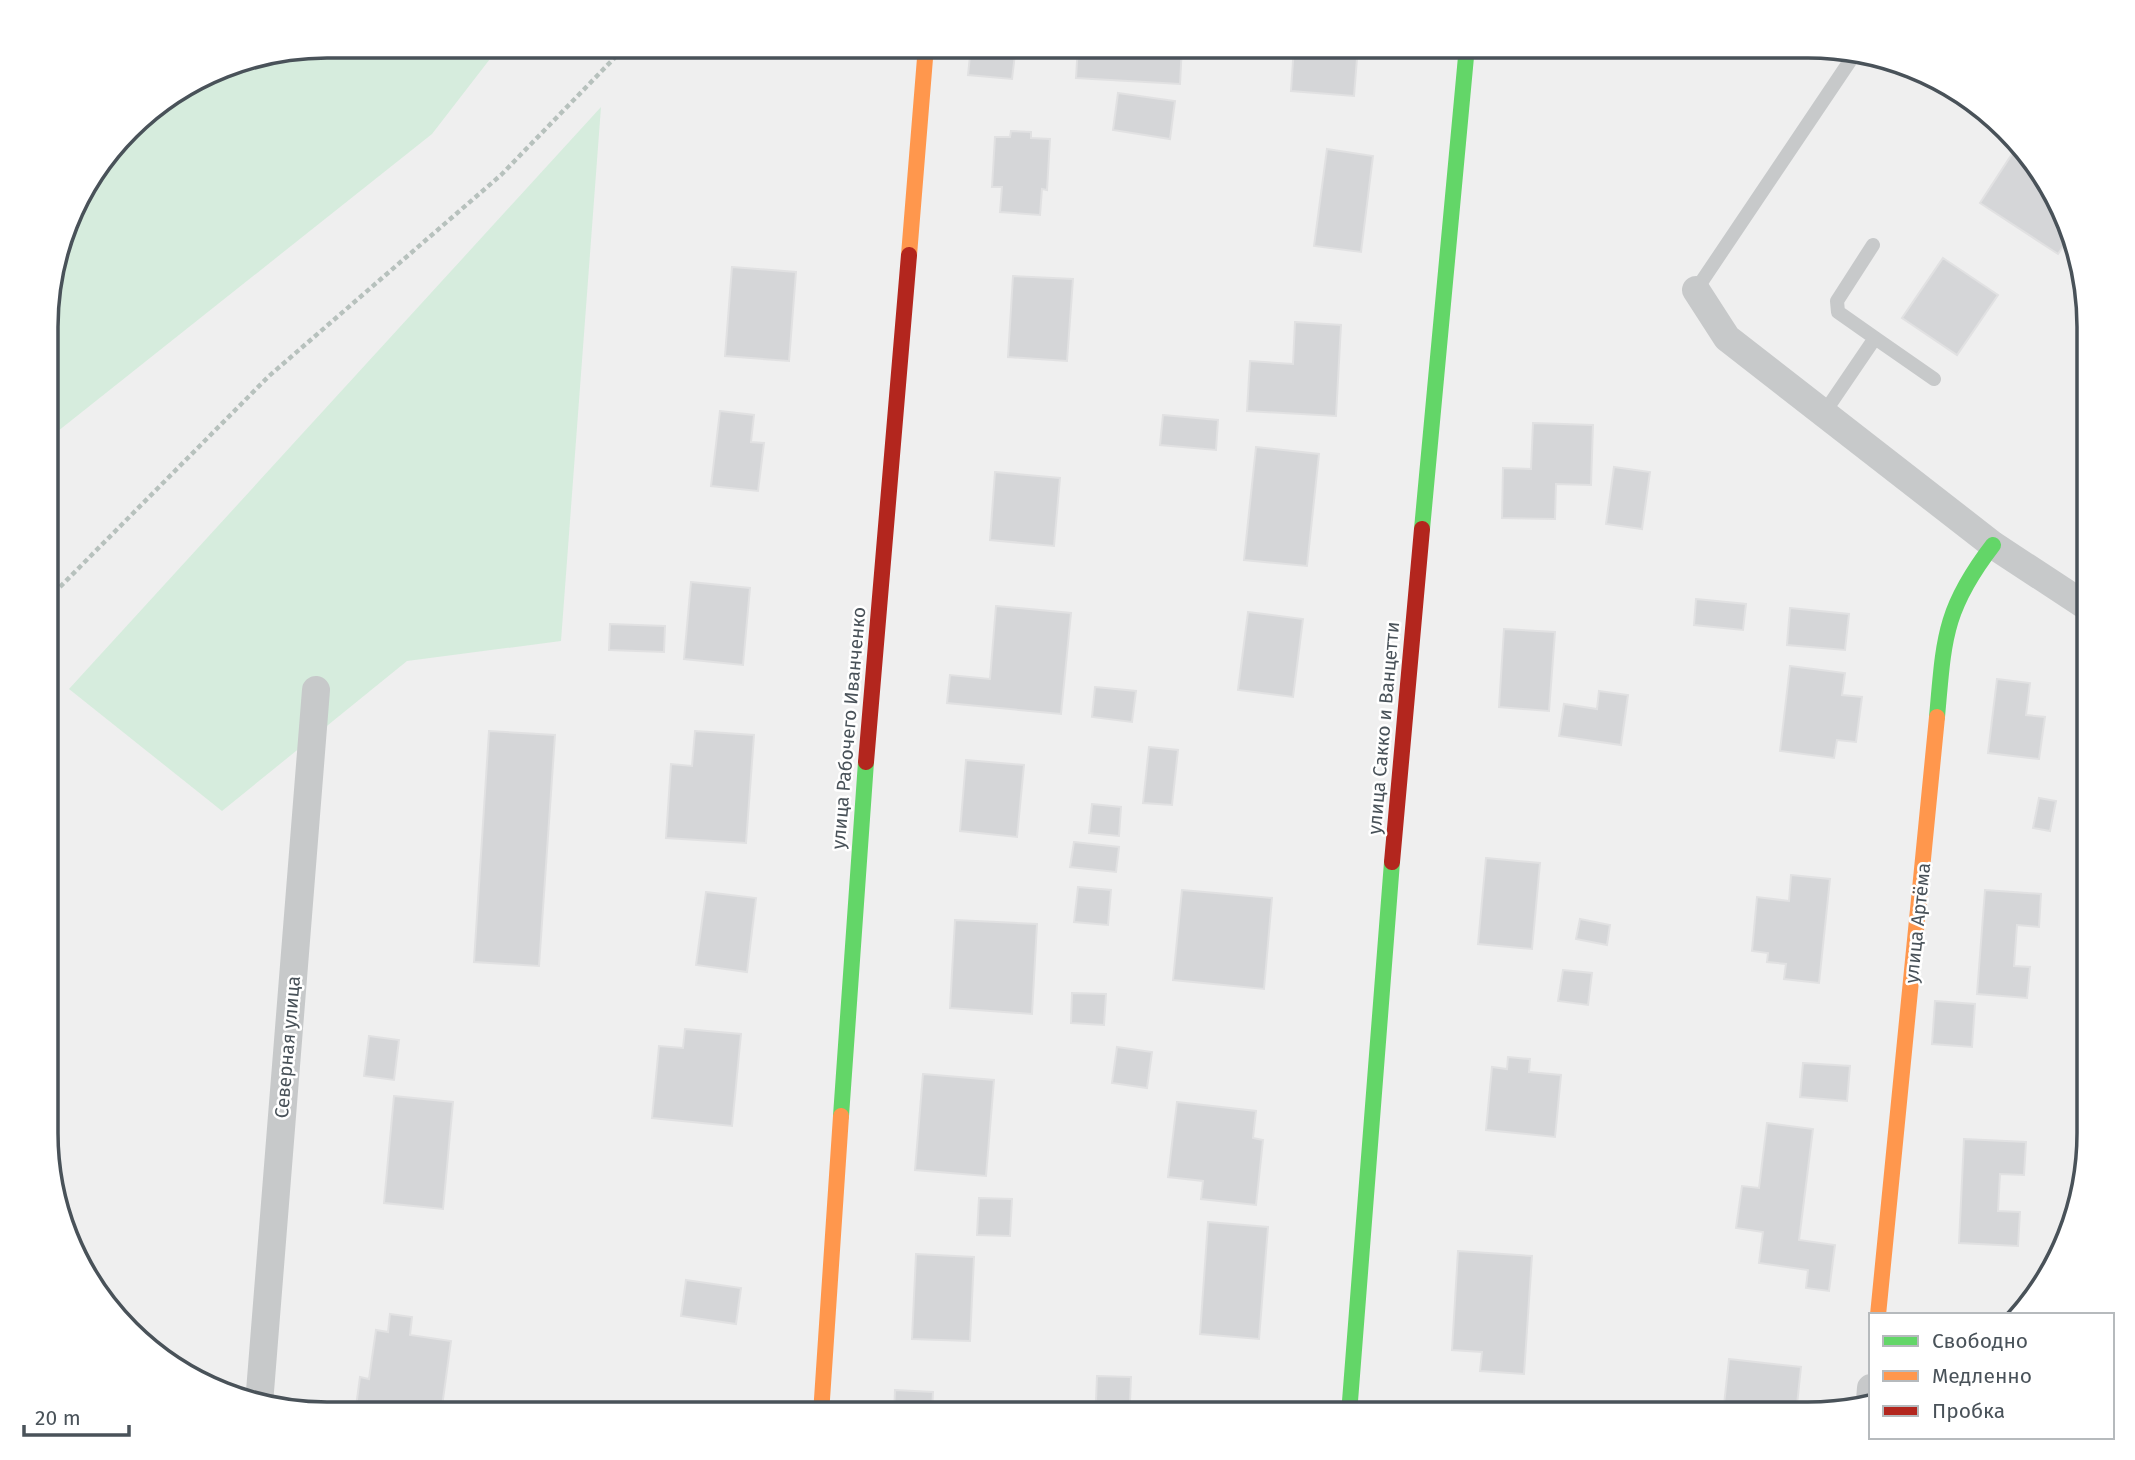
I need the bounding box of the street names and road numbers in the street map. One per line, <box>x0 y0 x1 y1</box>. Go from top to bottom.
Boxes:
street label: улица Рабочего Иванченко <box>826 606 871 850</box>
street label: улица Сакко и Ванцетти <box>1363 621 1404 835</box>
street label: улица Артёма <box>1900 862 1935 985</box>
street label: Северная улица <box>270 975 305 1119</box>

